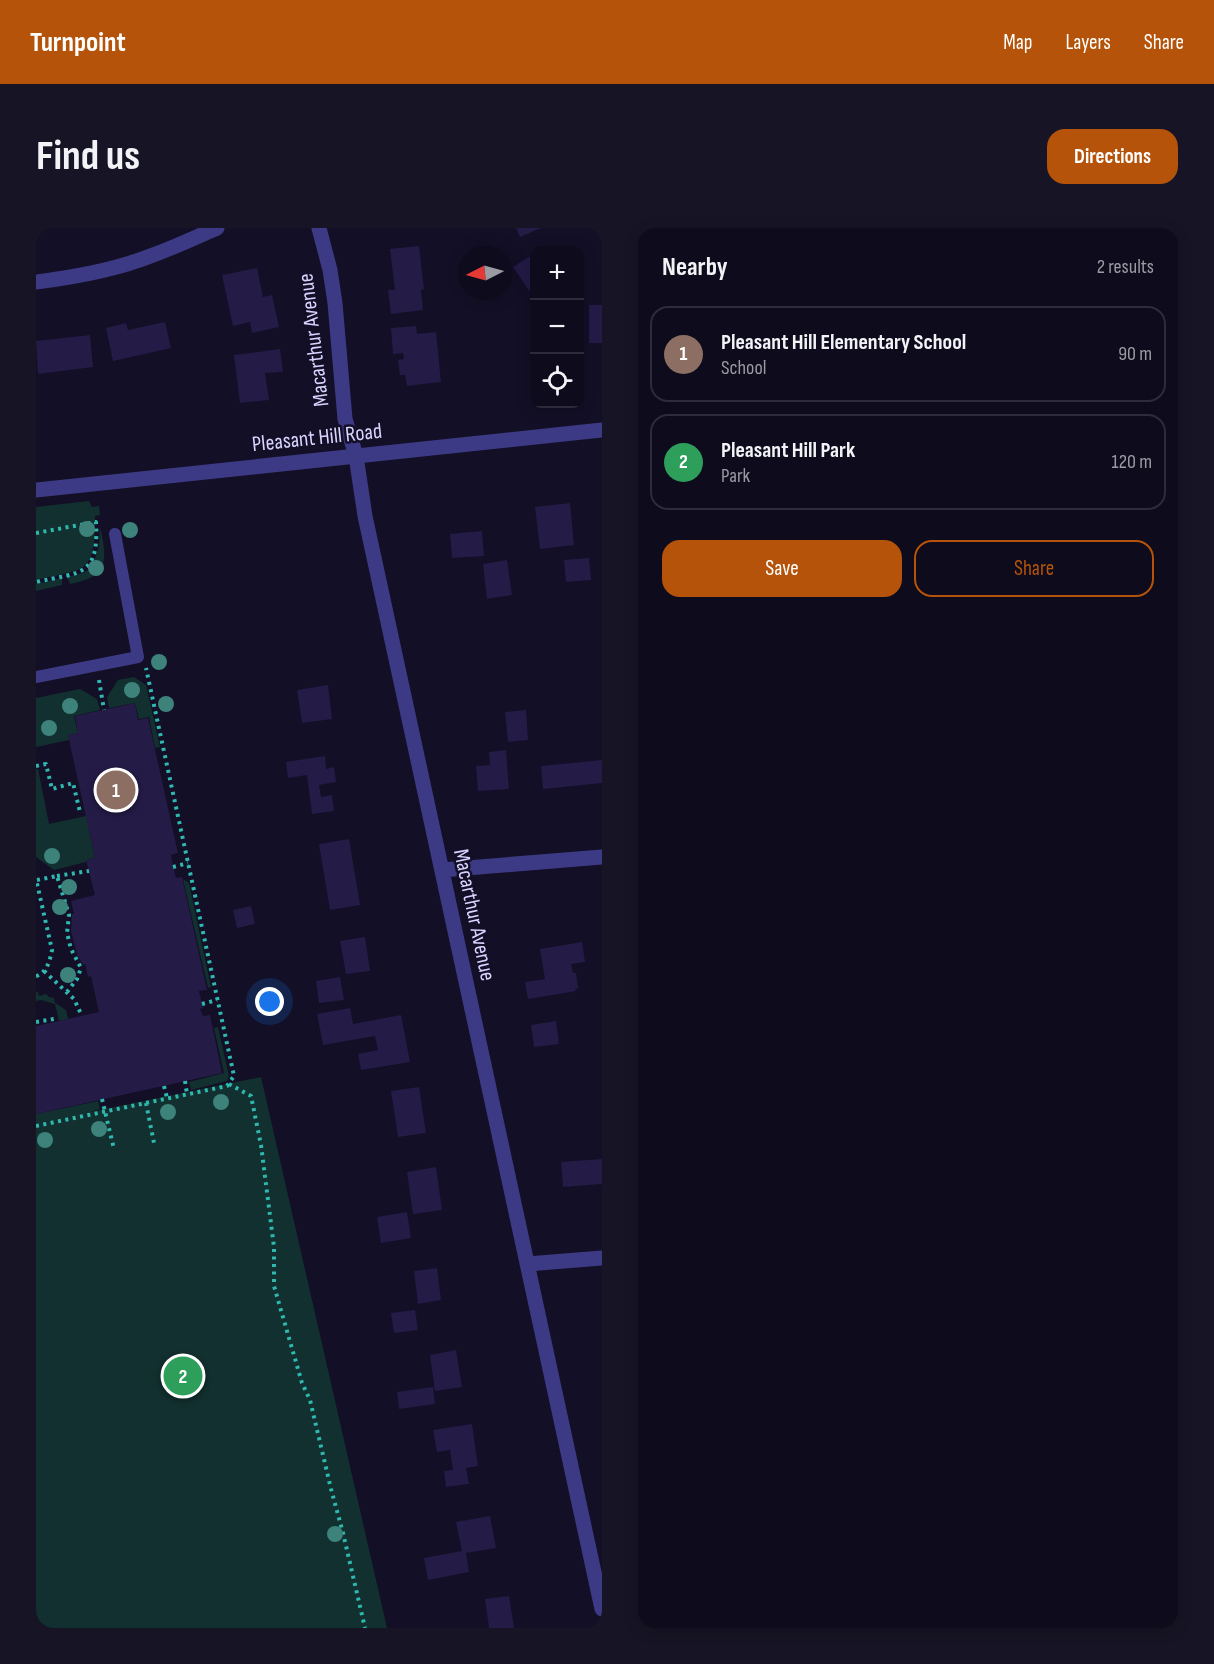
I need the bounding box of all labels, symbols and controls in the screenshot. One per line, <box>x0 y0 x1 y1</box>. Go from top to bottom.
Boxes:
text: Turnpoint <box>30 26 126 59</box>
text: Map <box>1003 30 1032 55</box>
text: Layers <box>1065 30 1111 55</box>
text: Share <box>1144 30 1184 55</box>
button: Directions <box>1047 129 1178 184</box>
text: Find us <box>36 131 140 182</box>
north arrow <box>458 246 512 300</box>
map controls <box>530 246 584 408</box>
button: + <box>530 246 584 300</box>
text: Nearby <box>662 252 728 283</box>
text: 2 results <box>1097 255 1154 279</box>
street label: Macarthur Avenue <box>292 272 336 408</box>
button: − <box>530 300 584 354</box>
text: Pleasant Hill Elementary School <box>721 329 966 356</box>
text: 1 <box>680 342 687 366</box>
text: 90 m <box>1118 342 1152 366</box>
button: locate <box>530 354 584 408</box>
text: School <box>721 356 766 380</box>
street label: Pleasant Hill Road <box>251 418 383 458</box>
text: Pleasant Hill Park <box>721 437 855 464</box>
text: 2 <box>679 450 688 474</box>
text: 120 m <box>1112 450 1152 474</box>
text: Park <box>721 464 750 488</box>
button: Save <box>662 540 902 597</box>
button: Share <box>914 540 1154 597</box>
pin: 1 <box>96 768 136 812</box>
street label: Macarthur Avenue <box>447 847 501 983</box>
your location <box>255 987 284 1016</box>
pin: 2 <box>164 1354 202 1398</box>

